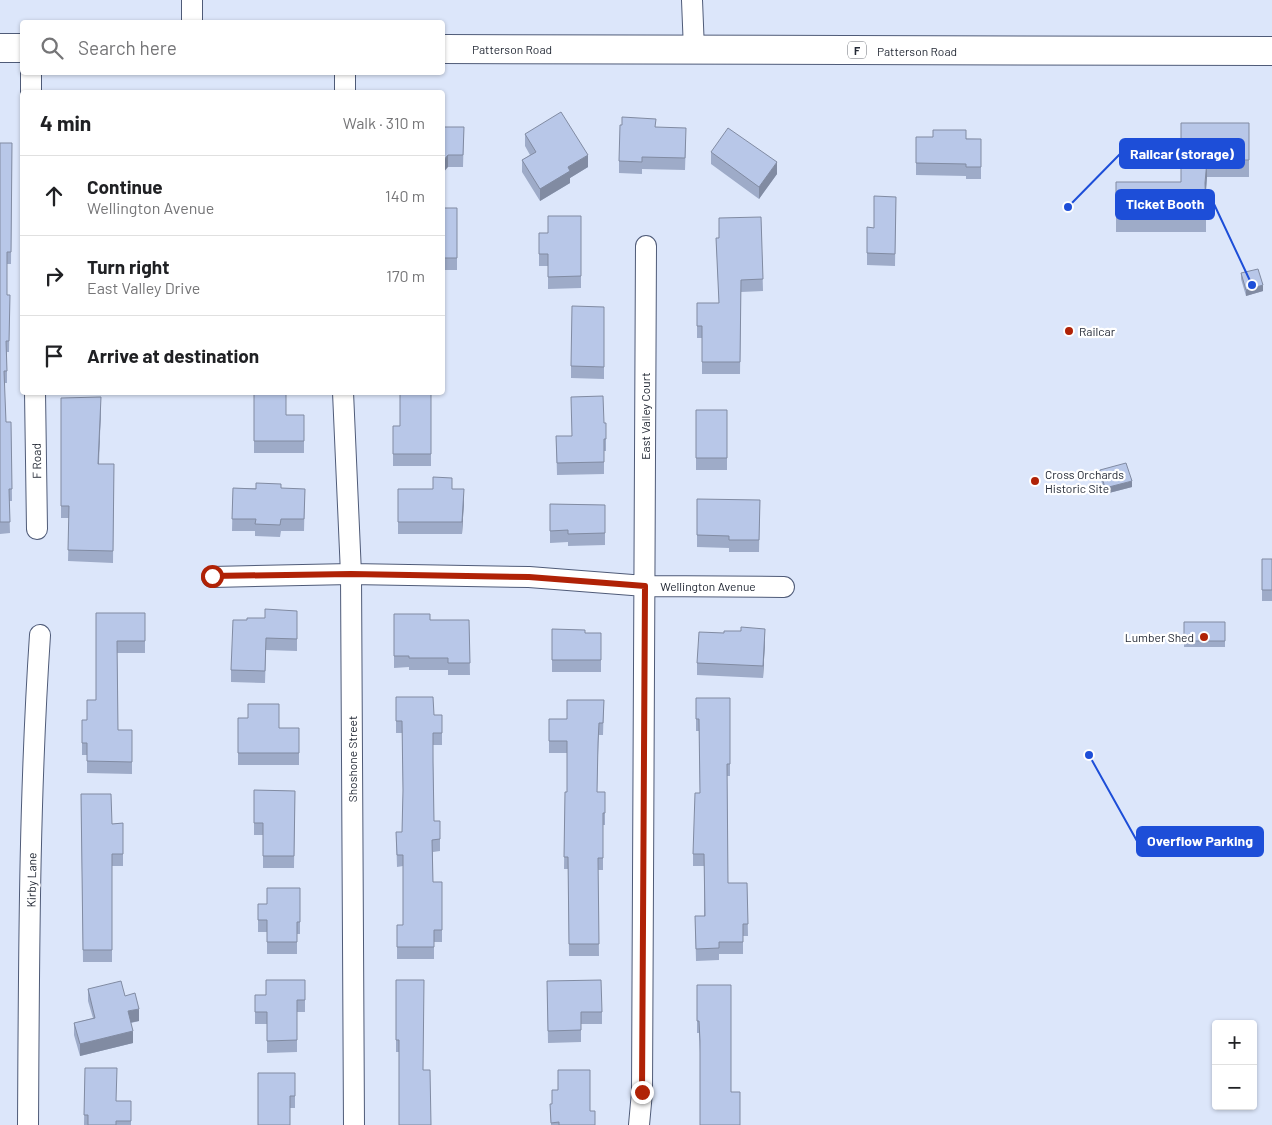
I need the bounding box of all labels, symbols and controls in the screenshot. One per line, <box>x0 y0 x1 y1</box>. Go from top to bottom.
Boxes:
search box <box>20 20 445 75</box>
icon: search <box>38 34 66 62</box>
text: Search here <box>78 36 177 59</box>
street label: Patterson Road <box>472 42 552 56</box>
road number: F <box>848 42 866 58</box>
street label: Patterson Road <box>877 44 957 58</box>
text: 4 min <box>40 110 91 135</box>
text: Walk · 310 m <box>343 113 425 132</box>
callout: Railcar (storage) <box>1120 139 1244 168</box>
text: Railcar (storage) <box>1130 145 1234 162</box>
text: Continue <box>87 175 163 198</box>
icon: ahead <box>40 182 68 210</box>
text: 140 m <box>385 186 425 205</box>
callout: Ticket Booth <box>1116 190 1214 219</box>
text: Ticket Booth <box>1126 195 1204 212</box>
text: Wellington Avenue <box>87 198 214 217</box>
text: Turn right <box>87 255 169 278</box>
icon: right <box>40 262 68 290</box>
text: 170 m <box>386 266 425 285</box>
text: East Valley Drive <box>87 278 200 297</box>
place label: Railcar <box>1079 324 1116 338</box>
marker: Railcar <box>1063 325 1075 337</box>
icon: arrive <box>40 342 68 370</box>
text: Arrive at destination <box>87 344 259 367</box>
street label: East Valley Court <box>638 372 652 460</box>
street label: F Road <box>29 443 43 479</box>
place label: Cross Orchards Historic Site <box>1045 467 1124 495</box>
marker: Cross Orchards Historic Site <box>1029 475 1041 487</box>
route start <box>201 565 224 588</box>
street label: Wellington Avenue <box>660 579 756 593</box>
place label: Lumber Shed <box>1125 630 1194 644</box>
marker: Lumber Shed <box>1198 631 1210 643</box>
street label: Shoshone Street <box>345 716 359 802</box>
callout: Overflow Parking <box>1137 827 1263 856</box>
text: Overflow Parking <box>1147 832 1253 849</box>
street label: Kirby Lane <box>24 852 38 908</box>
map controls <box>1212 1020 1257 1110</box>
button: + <box>1212 1020 1257 1065</box>
button: − <box>1212 1065 1257 1110</box>
route end <box>631 1081 654 1104</box>

